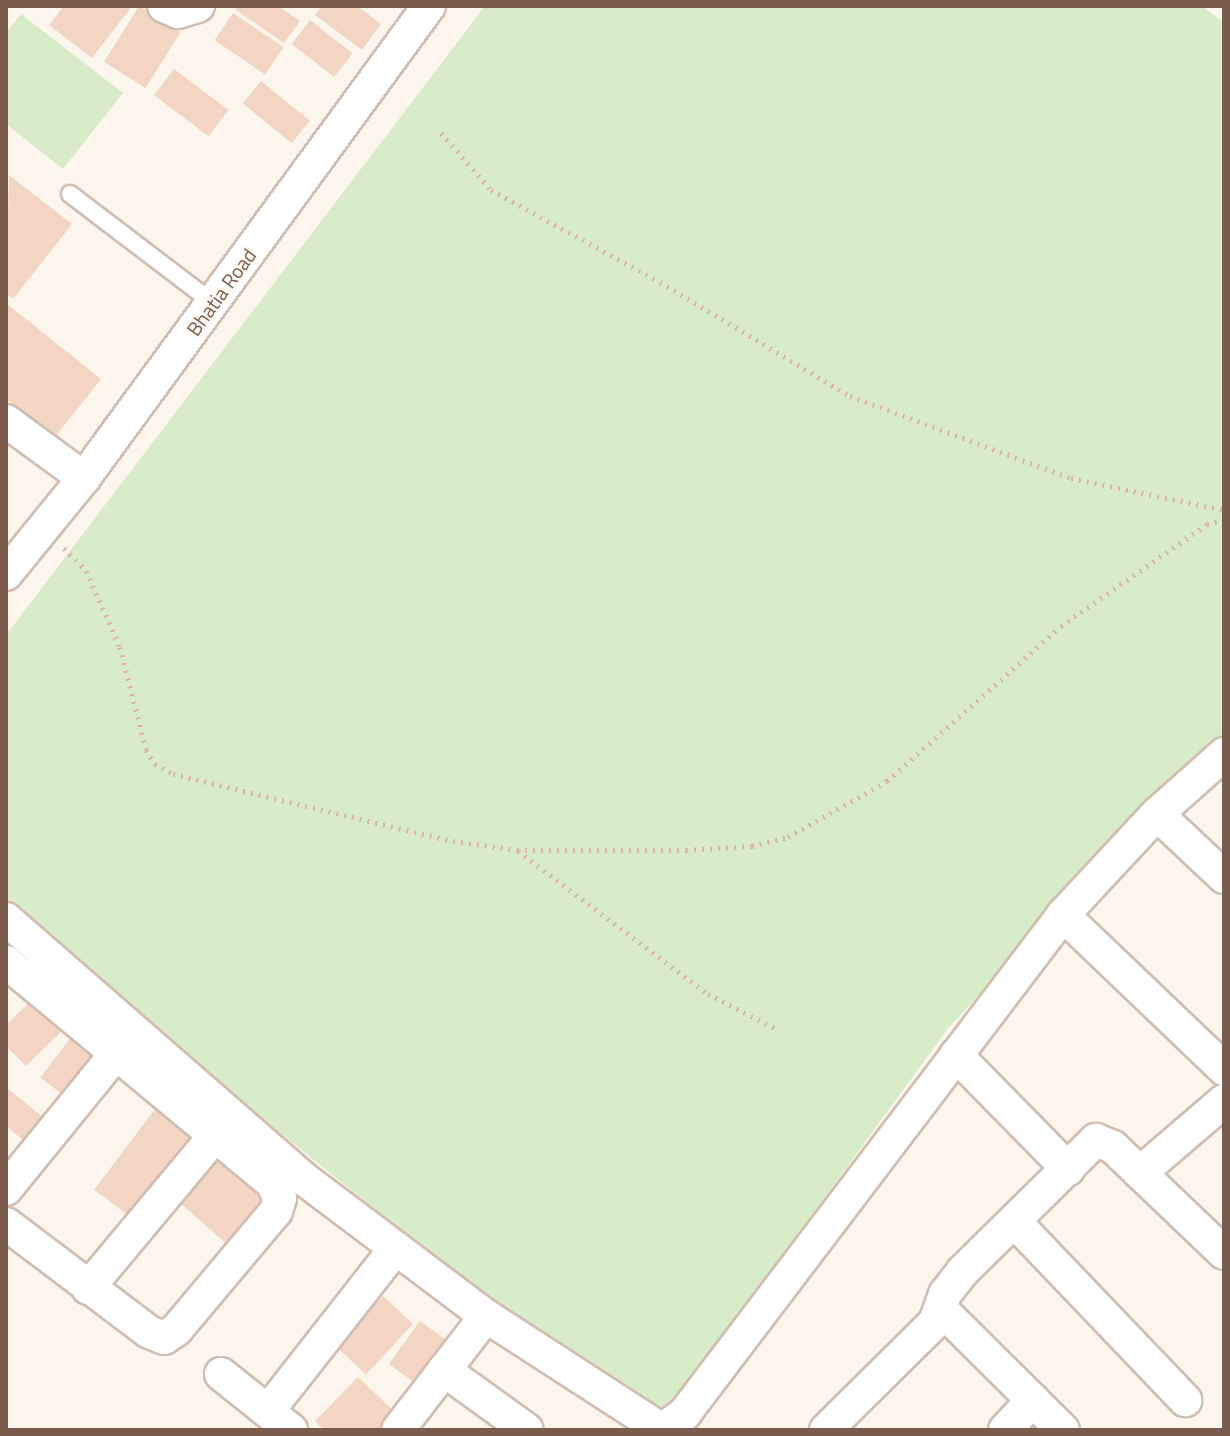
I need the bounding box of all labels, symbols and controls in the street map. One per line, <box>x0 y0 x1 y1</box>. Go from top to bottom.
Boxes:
street label: Bhatia Road <box>181 244 261 340</box>

